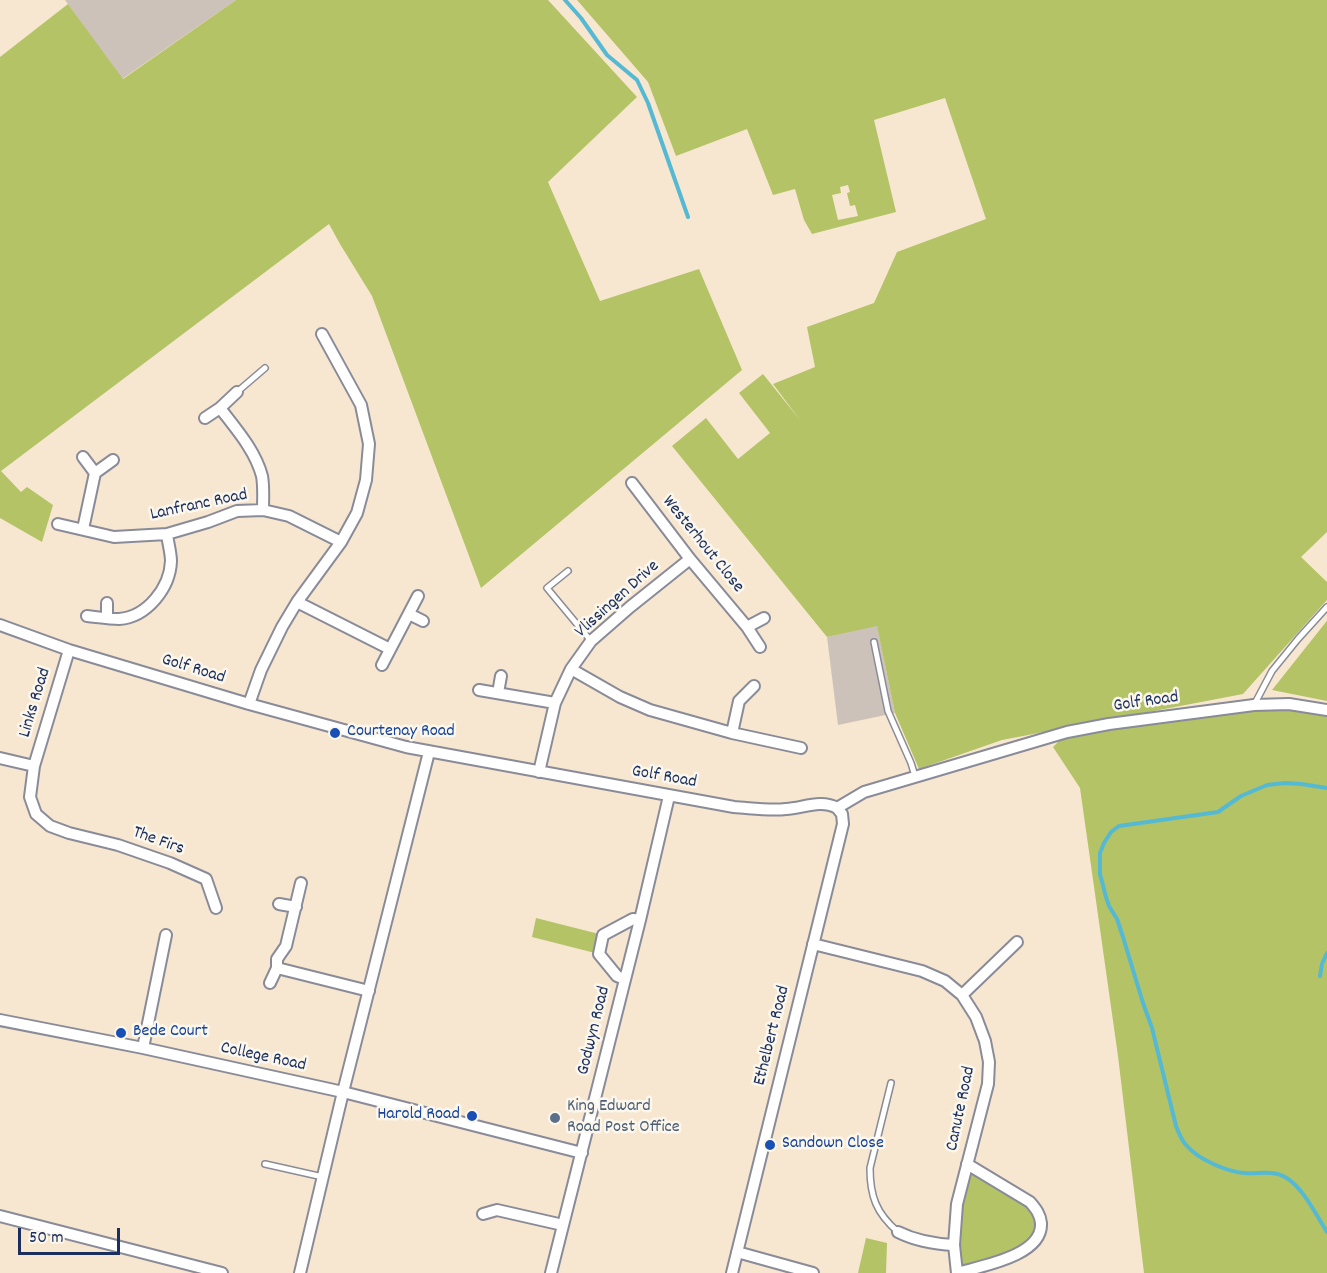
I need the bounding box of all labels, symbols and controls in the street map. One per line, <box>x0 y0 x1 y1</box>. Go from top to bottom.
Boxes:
street label: Lanfranc Road <box>148 485 250 527</box>
street label: Westerhout Close <box>656 492 748 598</box>
street label: Vlissingen Drive <box>571 557 665 643</box>
street label: Golf Road <box>159 650 227 690</box>
street label: Links Road <box>15 666 57 740</box>
street label: Golf Road <box>1112 688 1180 718</box>
place label: Courtenay Road <box>347 722 455 744</box>
marker: Courtenay Road <box>328 726 342 740</box>
street label: Golf Road <box>630 762 698 794</box>
street label: The Firs <box>129 823 187 861</box>
street label: Godwyn Road <box>574 984 616 1078</box>
street label: Ethelbert Road <box>750 984 796 1088</box>
place label: Bede Court <box>133 1022 208 1044</box>
marker: Bede Court <box>114 1026 128 1040</box>
street label: College Road <box>218 1038 308 1078</box>
street label: Canute Road <box>943 1065 981 1153</box>
place label: King Edward Road Post Office <box>567 1097 680 1140</box>
place label: Harold Road <box>377 1105 460 1127</box>
marker: Harold Road <box>465 1109 479 1123</box>
marker: King Edward Road Post Office <box>548 1111 562 1125</box>
place label: Sandown Close <box>782 1134 884 1156</box>
marker: Sandown Close <box>763 1138 777 1152</box>
scale bar <box>21 1216 123 1254</box>
text: 50 m <box>29 1226 64 1251</box>

